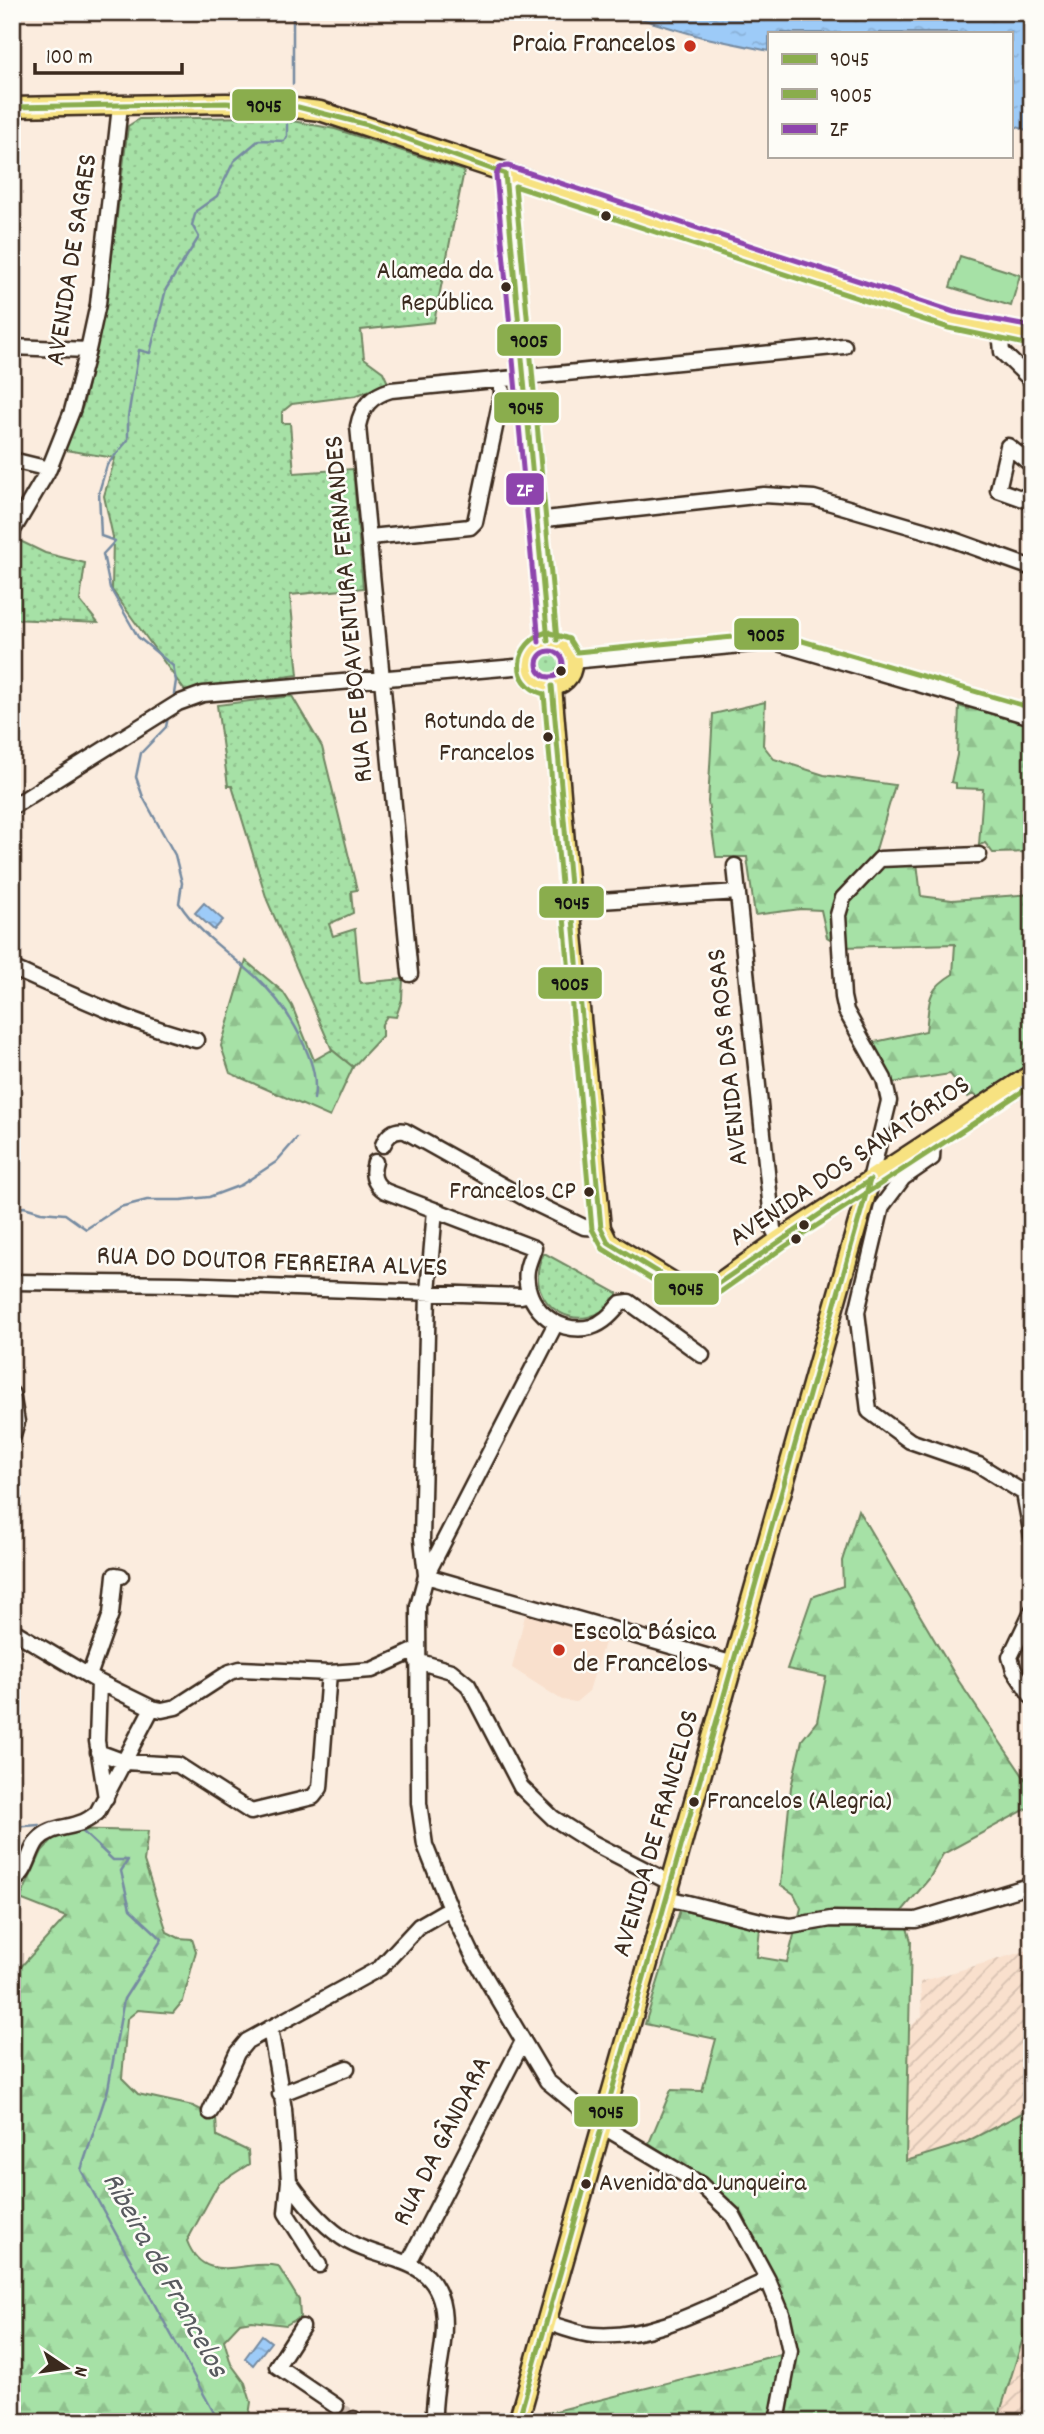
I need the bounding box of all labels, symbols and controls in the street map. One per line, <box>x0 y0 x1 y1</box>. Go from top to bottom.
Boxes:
place label: Praia Francelos <box>512 26 676 66</box>
scale bar <box>35 32 182 76</box>
legend <box>768 32 1012 158</box>
marker: Praia Francelos <box>682 38 698 54</box>
text: 100 m <box>46 44 93 74</box>
text: 9045 <box>830 47 870 77</box>
text: 9005 <box>830 83 872 113</box>
line badge: 9045 <box>231 88 297 122</box>
text: 9045 <box>246 95 282 122</box>
text: ZF <box>830 117 849 147</box>
street label: AVENIDA DE SAGRES <box>37 151 111 369</box>
unlabelled marker <box>599 209 613 223</box>
place label: Alameda da República <box>376 254 494 323</box>
marker: Alameda da República <box>499 280 513 294</box>
line badge: 9005 <box>496 323 562 357</box>
text: 9005 <box>510 330 548 357</box>
line badge: 9045 <box>493 391 560 424</box>
text: 9045 <box>508 397 544 424</box>
street label: RUA DE BOAVENTURA FERNANDES <box>316 434 386 784</box>
line badge: ZF <box>505 472 545 506</box>
text: ZF <box>517 479 534 506</box>
line badge: 9005 <box>733 617 800 651</box>
text: 9005 <box>747 624 785 651</box>
unlabelled marker <box>554 664 568 678</box>
place label: Rotunda de Francelos <box>424 704 535 773</box>
marker: Rotunda de Francelos <box>541 730 555 744</box>
line badge: 9045 <box>538 885 605 919</box>
text: 9045 <box>554 892 590 919</box>
street label: AVENIDA DAS ROSAS <box>699 946 761 1168</box>
line badge: 9005 <box>537 966 603 1000</box>
text: 9005 <box>551 973 589 1000</box>
street label: AVENIDA DOS SANATÓRIOS <box>722 1067 980 1259</box>
place label: Francelos CP <box>449 1174 576 1211</box>
marker: Francelos CP <box>582 1185 596 1199</box>
unlabelled marker <box>797 1218 811 1232</box>
unlabelled marker <box>789 1232 803 1246</box>
street label: RUA DO DOUTOR FERREIRA ALVES <box>96 1238 448 1290</box>
line badge: 9045 <box>653 1272 720 1306</box>
text: 9045 <box>668 1278 704 1305</box>
place label: Escola Básica de Francelos <box>573 1614 717 1686</box>
marker: Escola Básica de Francelos <box>551 1642 567 1658</box>
street label: AVENIDA DE FRANCELOS <box>604 1706 712 1962</box>
place label: Francelos (Alegria) <box>707 1784 892 1821</box>
marker: Francelos (Alegria) <box>687 1795 701 1809</box>
street label: RUA DA GÂNDARA <box>384 2050 504 2234</box>
line badge: 9045 <box>573 2095 639 2128</box>
text: 9045 <box>588 2101 624 2128</box>
water label: Ribeira de Francelos <box>89 2166 238 2388</box>
place label: Avenida da Junqueira <box>599 2166 807 2203</box>
marker: Avenida da Junqueira <box>579 2177 593 2191</box>
north arrow <box>32 2332 102 2402</box>
text: N <box>65 2363 93 2379</box>

